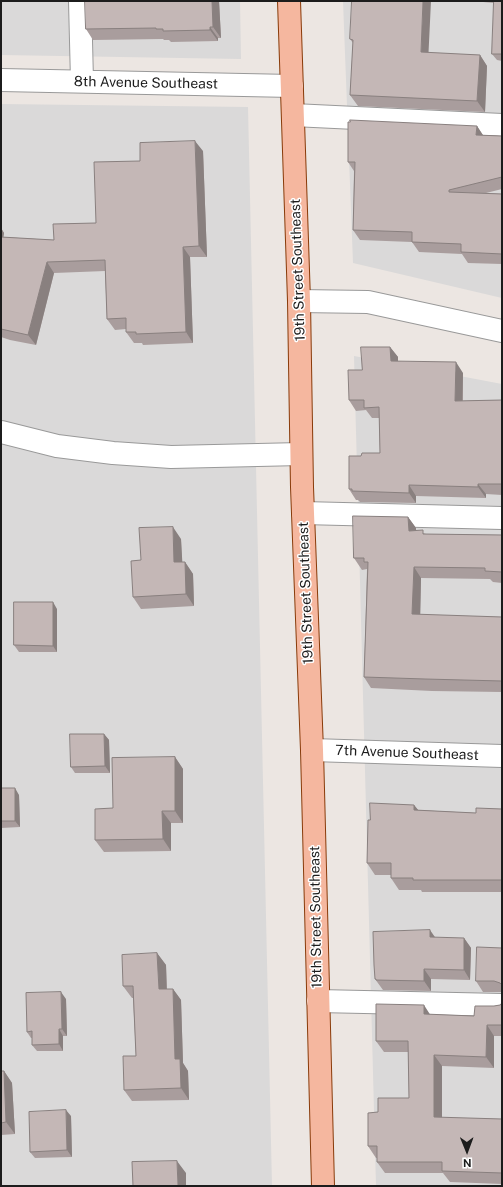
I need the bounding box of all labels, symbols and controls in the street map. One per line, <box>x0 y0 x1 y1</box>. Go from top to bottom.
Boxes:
street label: 8th Avenue Southeast <box>74 73 218 93</box>
street label: 19th Street Southeast <box>287 199 309 341</box>
street label: 19th Street Southeast <box>295 522 317 664</box>
street label: 7th Avenue Southeast <box>335 742 479 764</box>
street label: 19th Street Southeast <box>306 846 326 988</box>
north arrow <box>447 1131 487 1171</box>
text: N <box>463 1157 472 1169</box>

